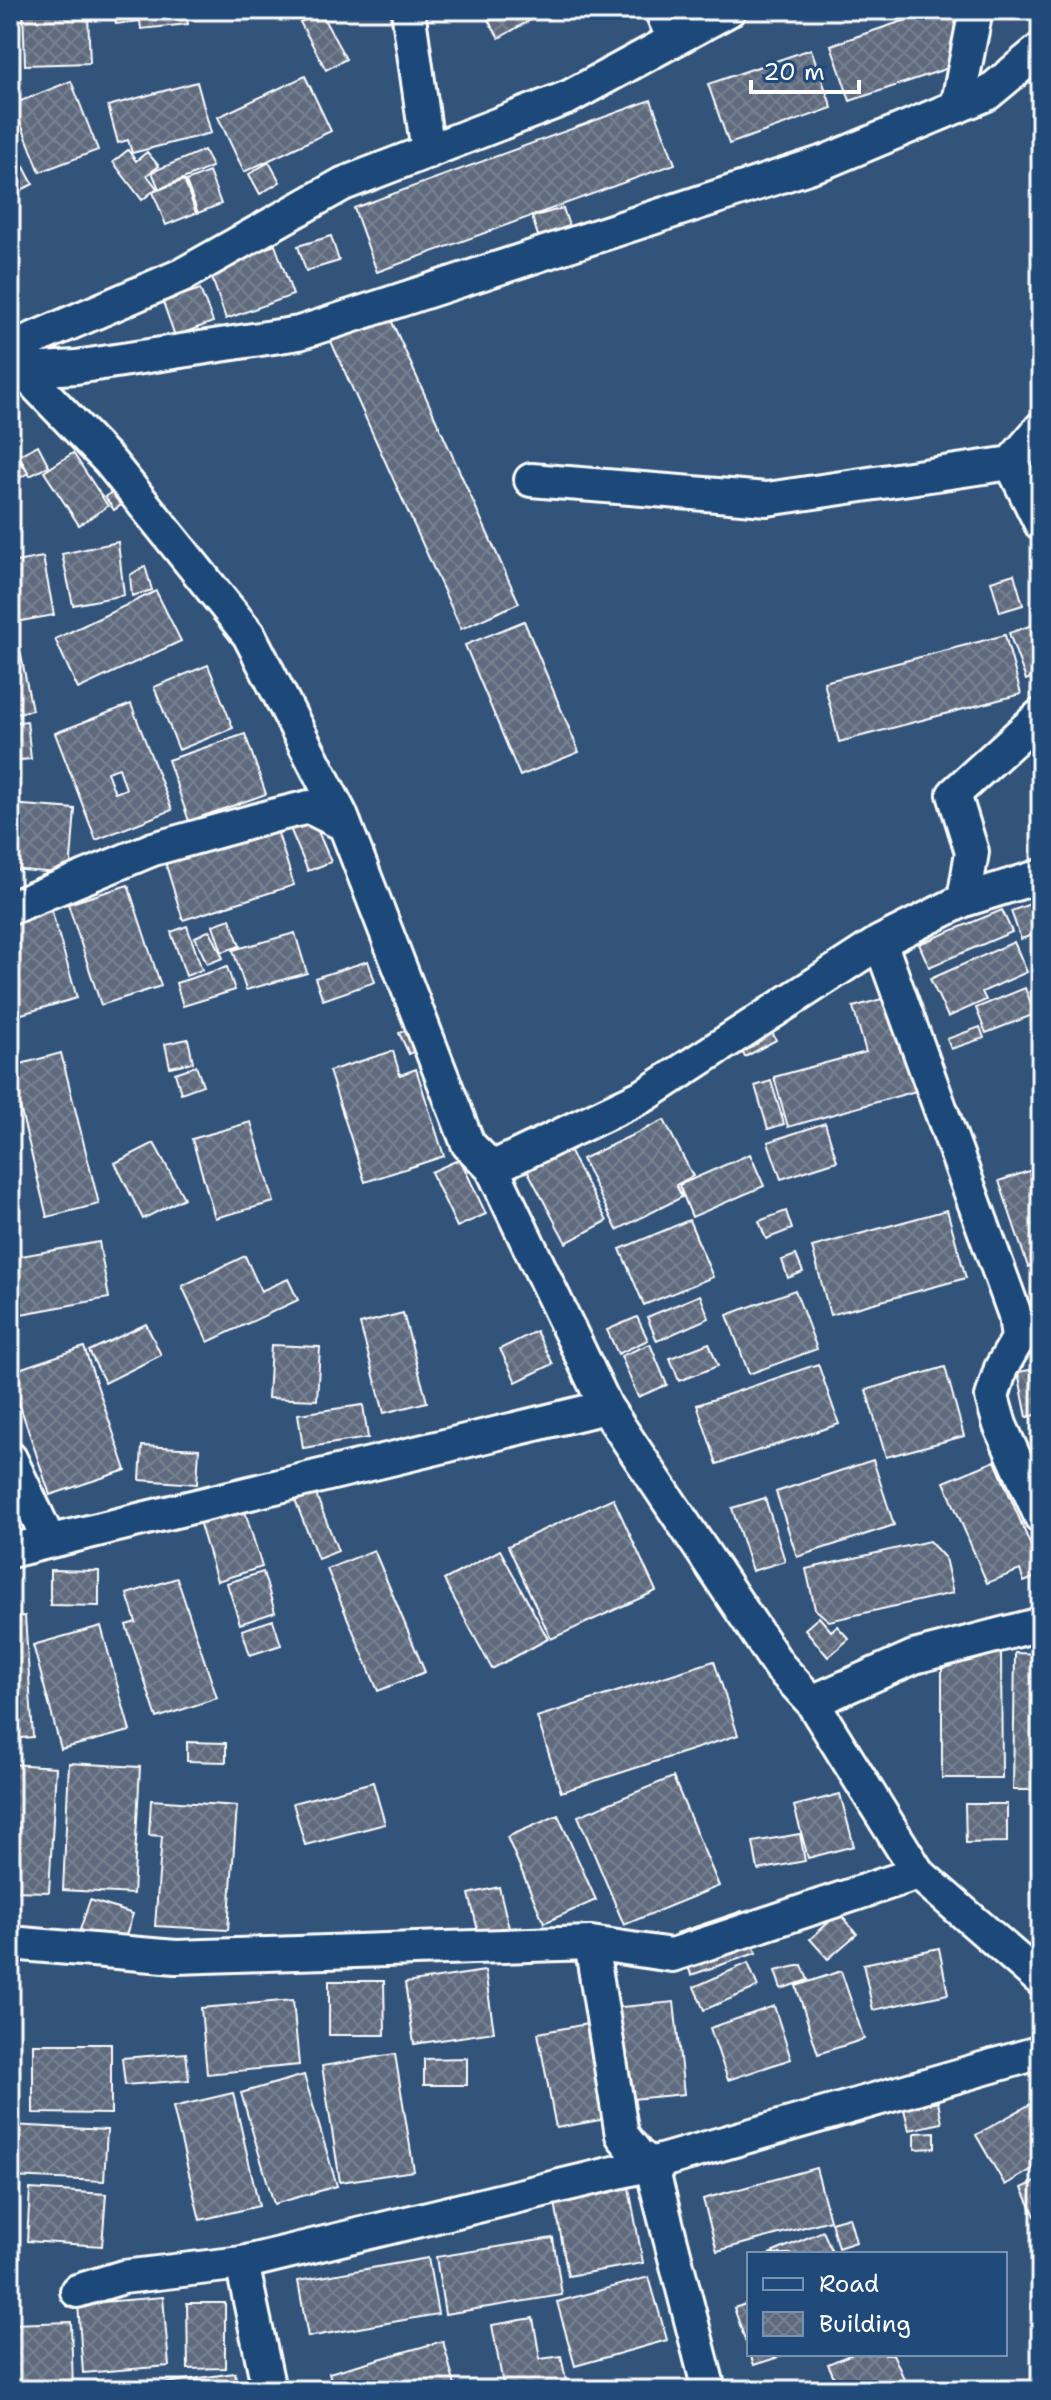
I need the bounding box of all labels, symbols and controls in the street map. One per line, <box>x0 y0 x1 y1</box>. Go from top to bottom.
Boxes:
scale bar <box>751 44 859 94</box>
text: 20 m <box>763 56 825 88</box>
legend <box>747 2252 1007 2356</box>
text: Road <box>819 2268 879 2300</box>
text: Building <box>819 2308 911 2340</box>

